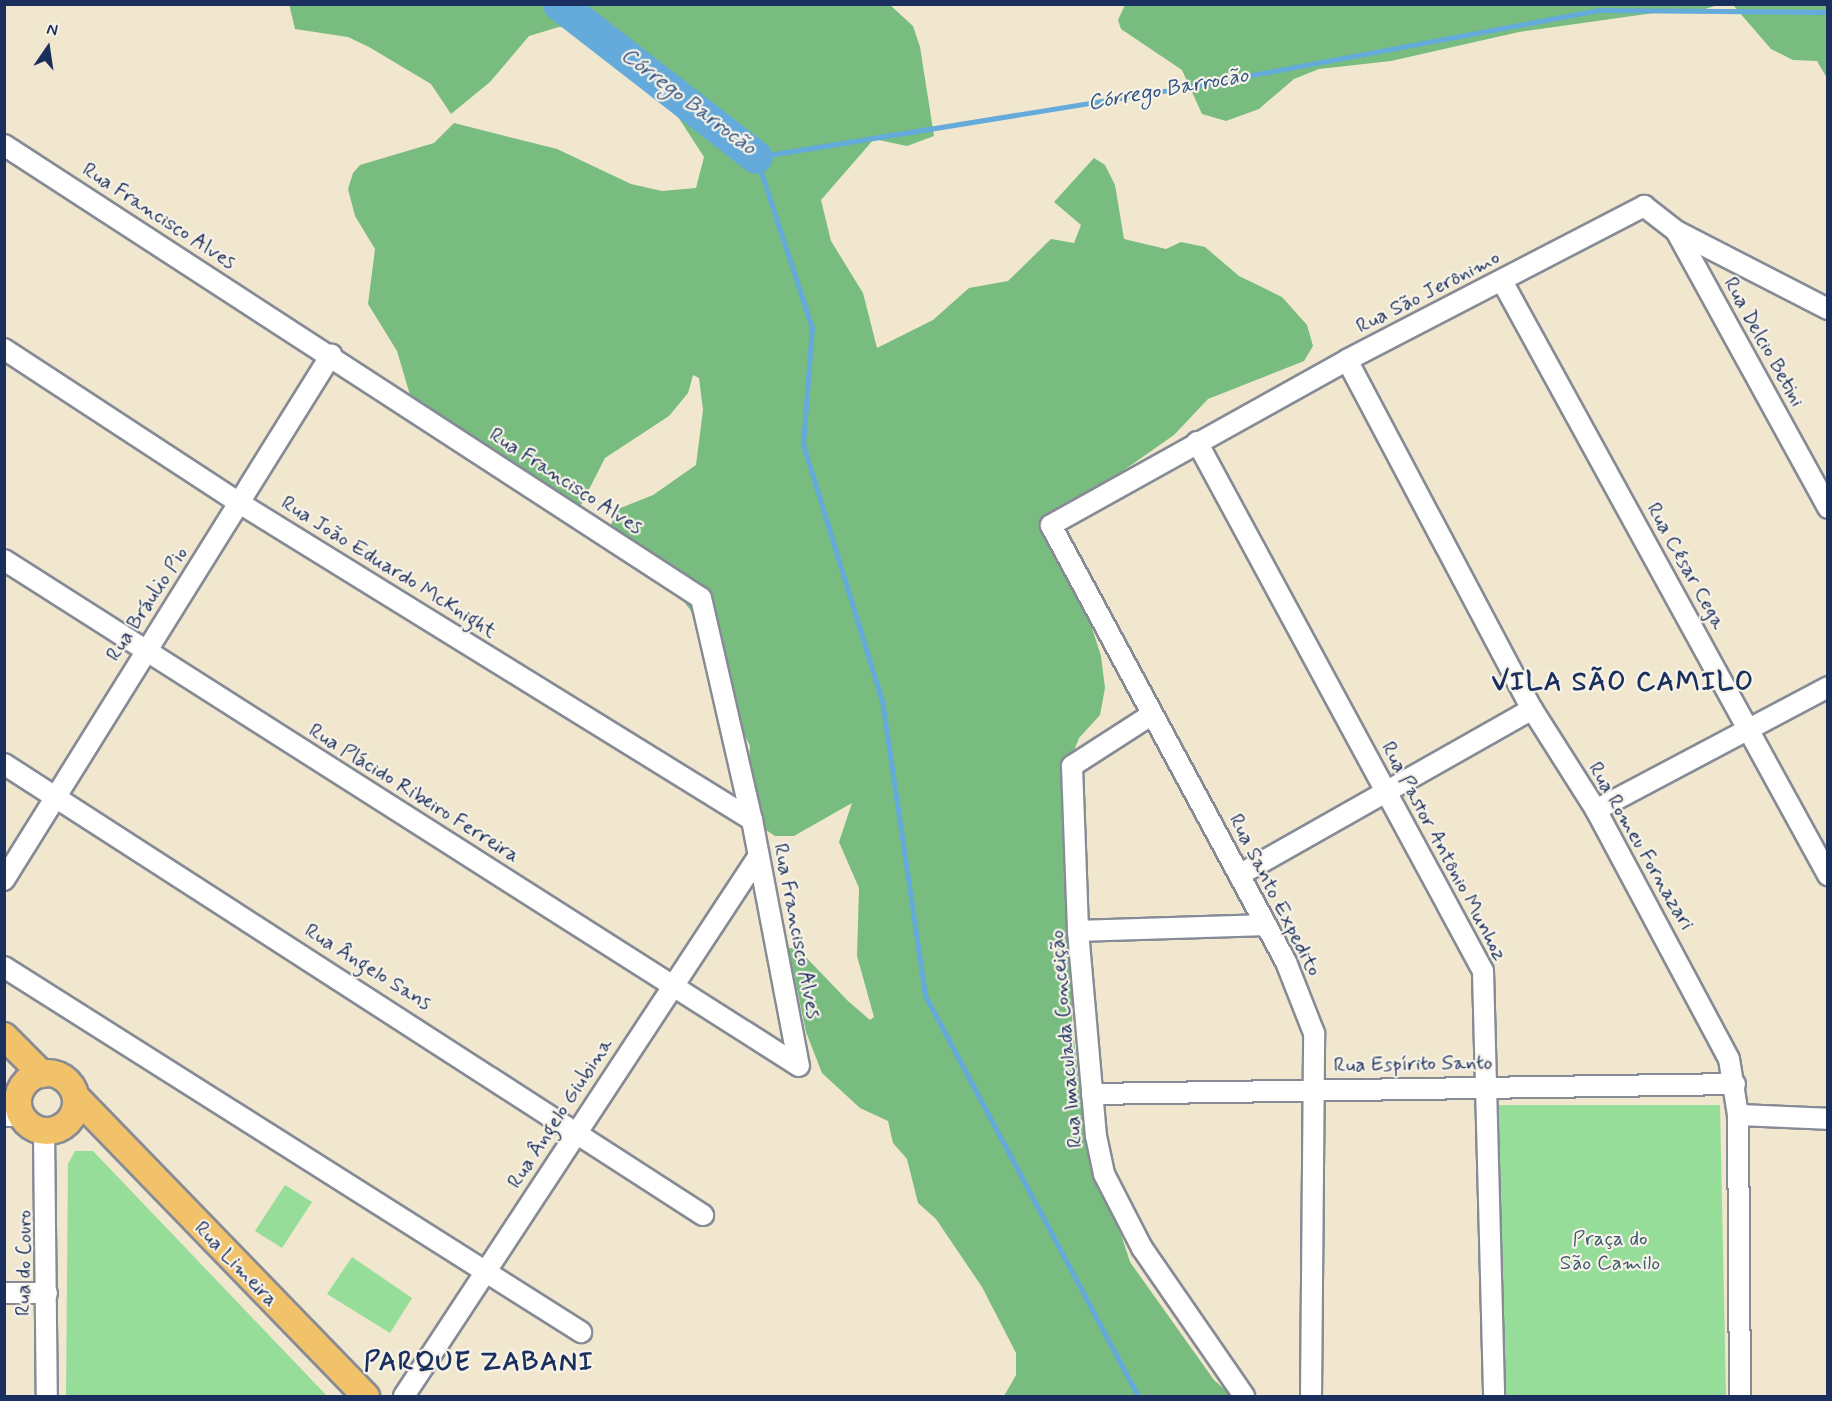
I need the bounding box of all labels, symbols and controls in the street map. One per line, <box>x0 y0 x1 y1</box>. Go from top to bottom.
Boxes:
north arrow <box>18 18 78 78</box>
text: N <box>45 19 60 41</box>
water label: Córrego Barrocão <box>616 43 760 161</box>
water label: Córrego Barrocão <box>1087 63 1249 117</box>
street label: Rua Francisco Alves <box>78 158 240 274</box>
street label: Rua São Jerônimo <box>1352 245 1504 339</box>
street label: Rua Delcio Betini <box>1718 272 1810 412</box>
street label: Rua Francisco Alves <box>485 423 647 539</box>
street label: Rua João Eduardo McKnight <box>278 491 500 643</box>
street label: Rua César Cega <box>1641 498 1731 634</box>
street label: Rua Bráulio Pio <box>101 542 193 666</box>
district label: VILA SÃO CAMILO <box>1493 667 1753 699</box>
street label: Rua Plácido Ribeiro Ferreira <box>305 718 523 868</box>
street label: Rua Pastor Antônio Munhoz <box>1377 740 1511 962</box>
street label: Rua Romeu Fornazari <box>1581 755 1701 937</box>
street label: Rua Santo Expedito <box>1224 812 1326 978</box>
street label: Rua Francisco Alves <box>768 842 826 1020</box>
street label: Rua Ângelo Sans <box>301 918 435 1016</box>
street label: Rua Imaculada Conceição <box>1044 926 1088 1152</box>
street label: Rua Ângelo Giubina <box>503 1034 617 1192</box>
street label: Rua Espírito Santo <box>1333 1050 1493 1078</box>
street label: Rua do Couro <box>10 1208 38 1318</box>
street label: Rua Limeira <box>189 1216 283 1312</box>
park label: Praça do São Camilo <box>1560 1226 1660 1276</box>
district label: PARQUE ZABANI <box>367 1347 591 1379</box>

